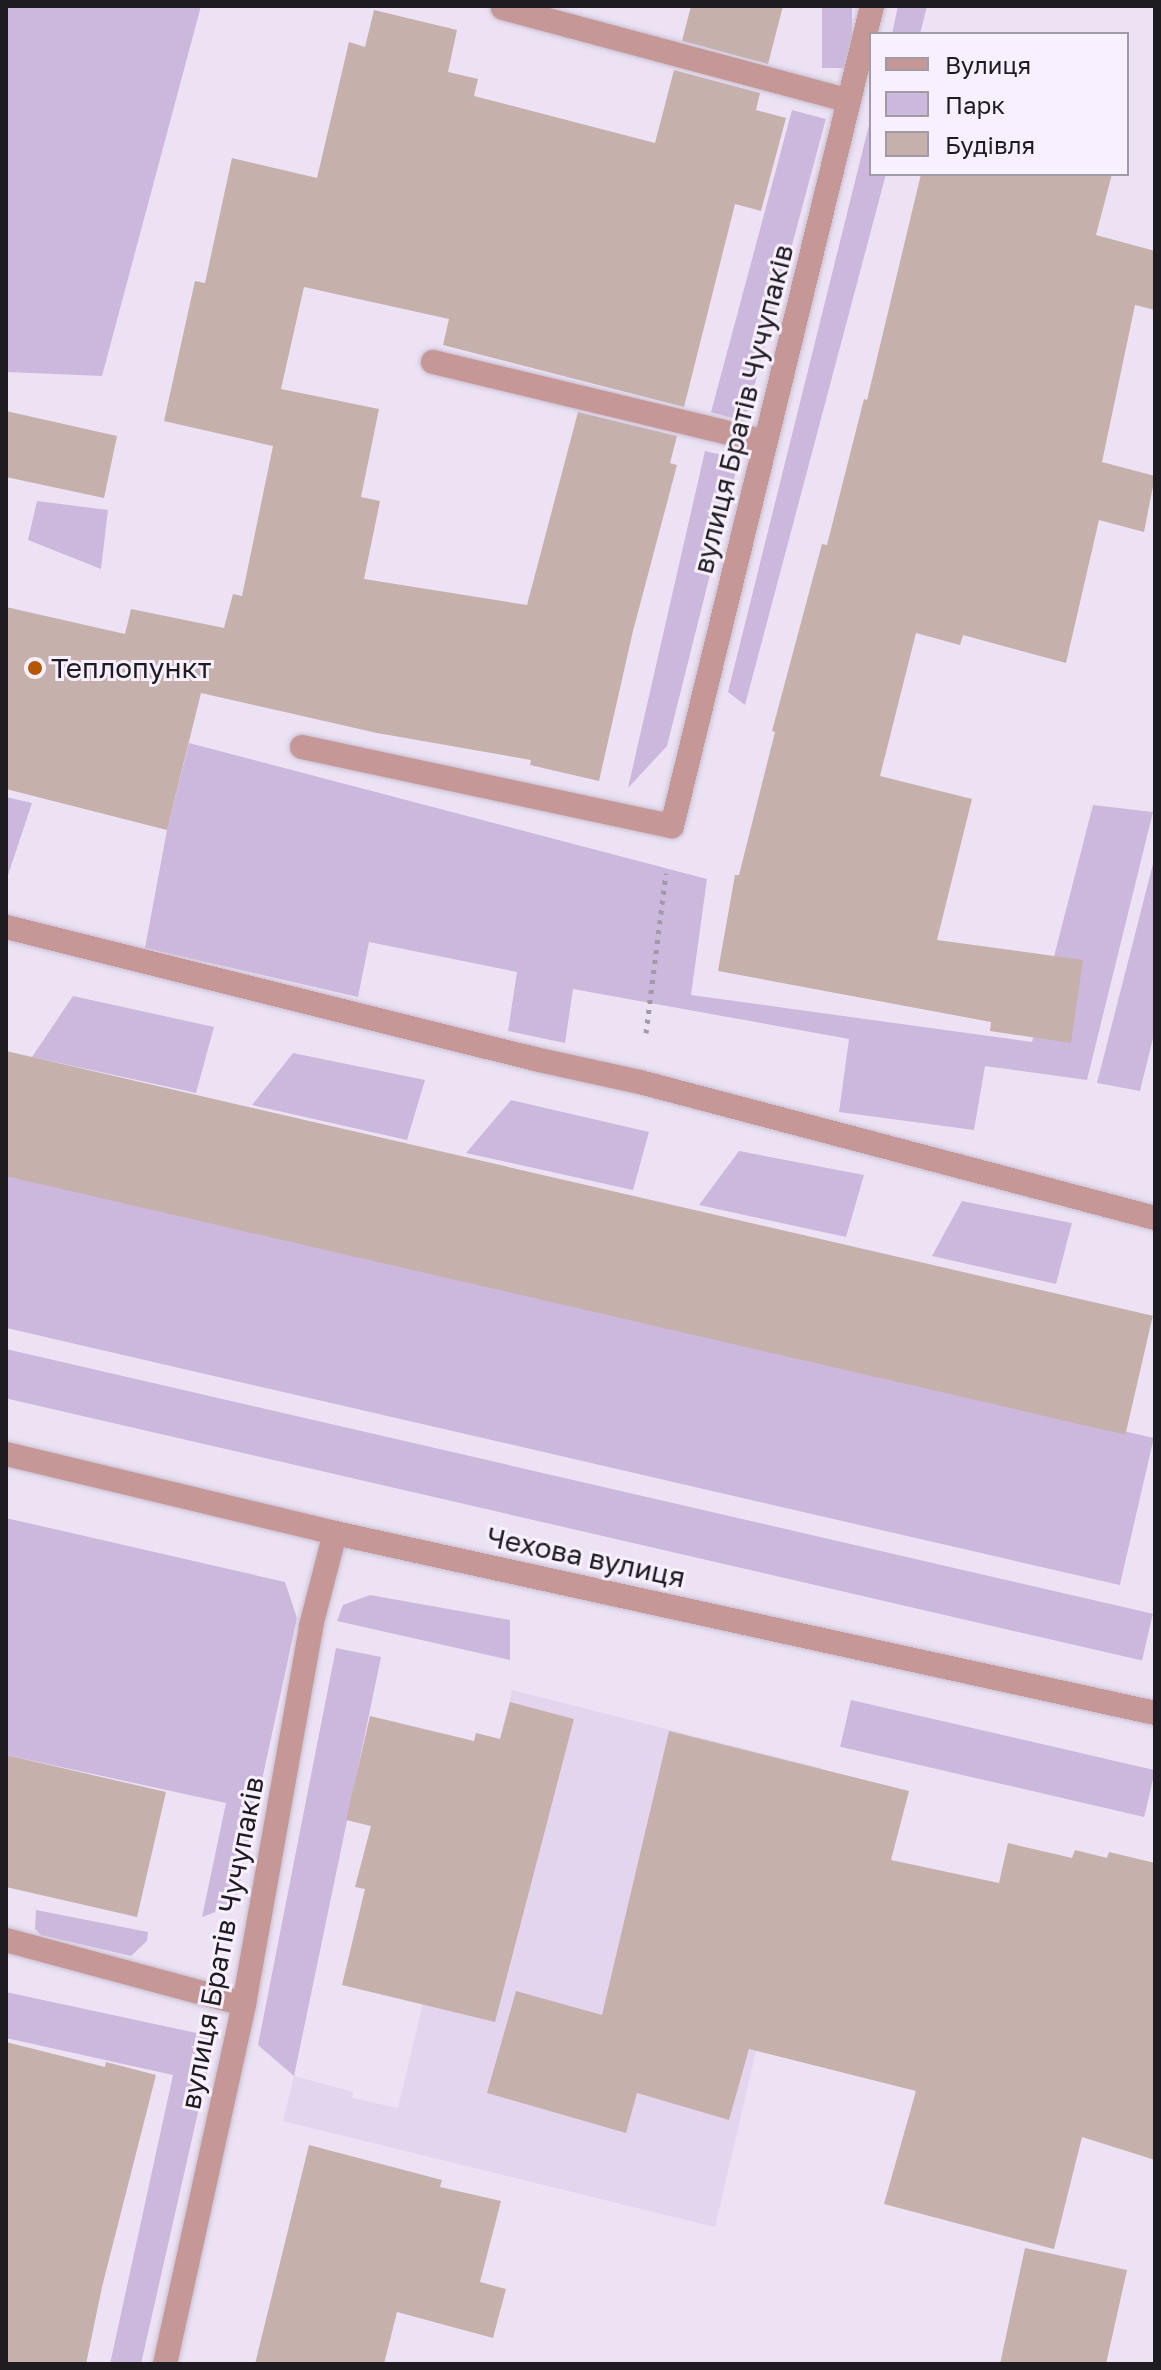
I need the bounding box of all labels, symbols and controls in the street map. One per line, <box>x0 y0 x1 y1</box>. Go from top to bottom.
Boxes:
legend <box>869 32 1129 176</box>
text: Вулиця <box>945 50 1031 79</box>
text: Парк <box>945 90 1005 119</box>
text: Будівля <box>945 130 1035 159</box>
street label: вулиця Братів Чучупаків <box>686 241 800 577</box>
place label: Теплопункт <box>51 651 211 685</box>
marker: Теплопункт <box>26 659 44 677</box>
street label: Чехова вулиця <box>484 1520 688 1594</box>
street label: вулиця Братів Чучупаків <box>173 1774 271 2112</box>

